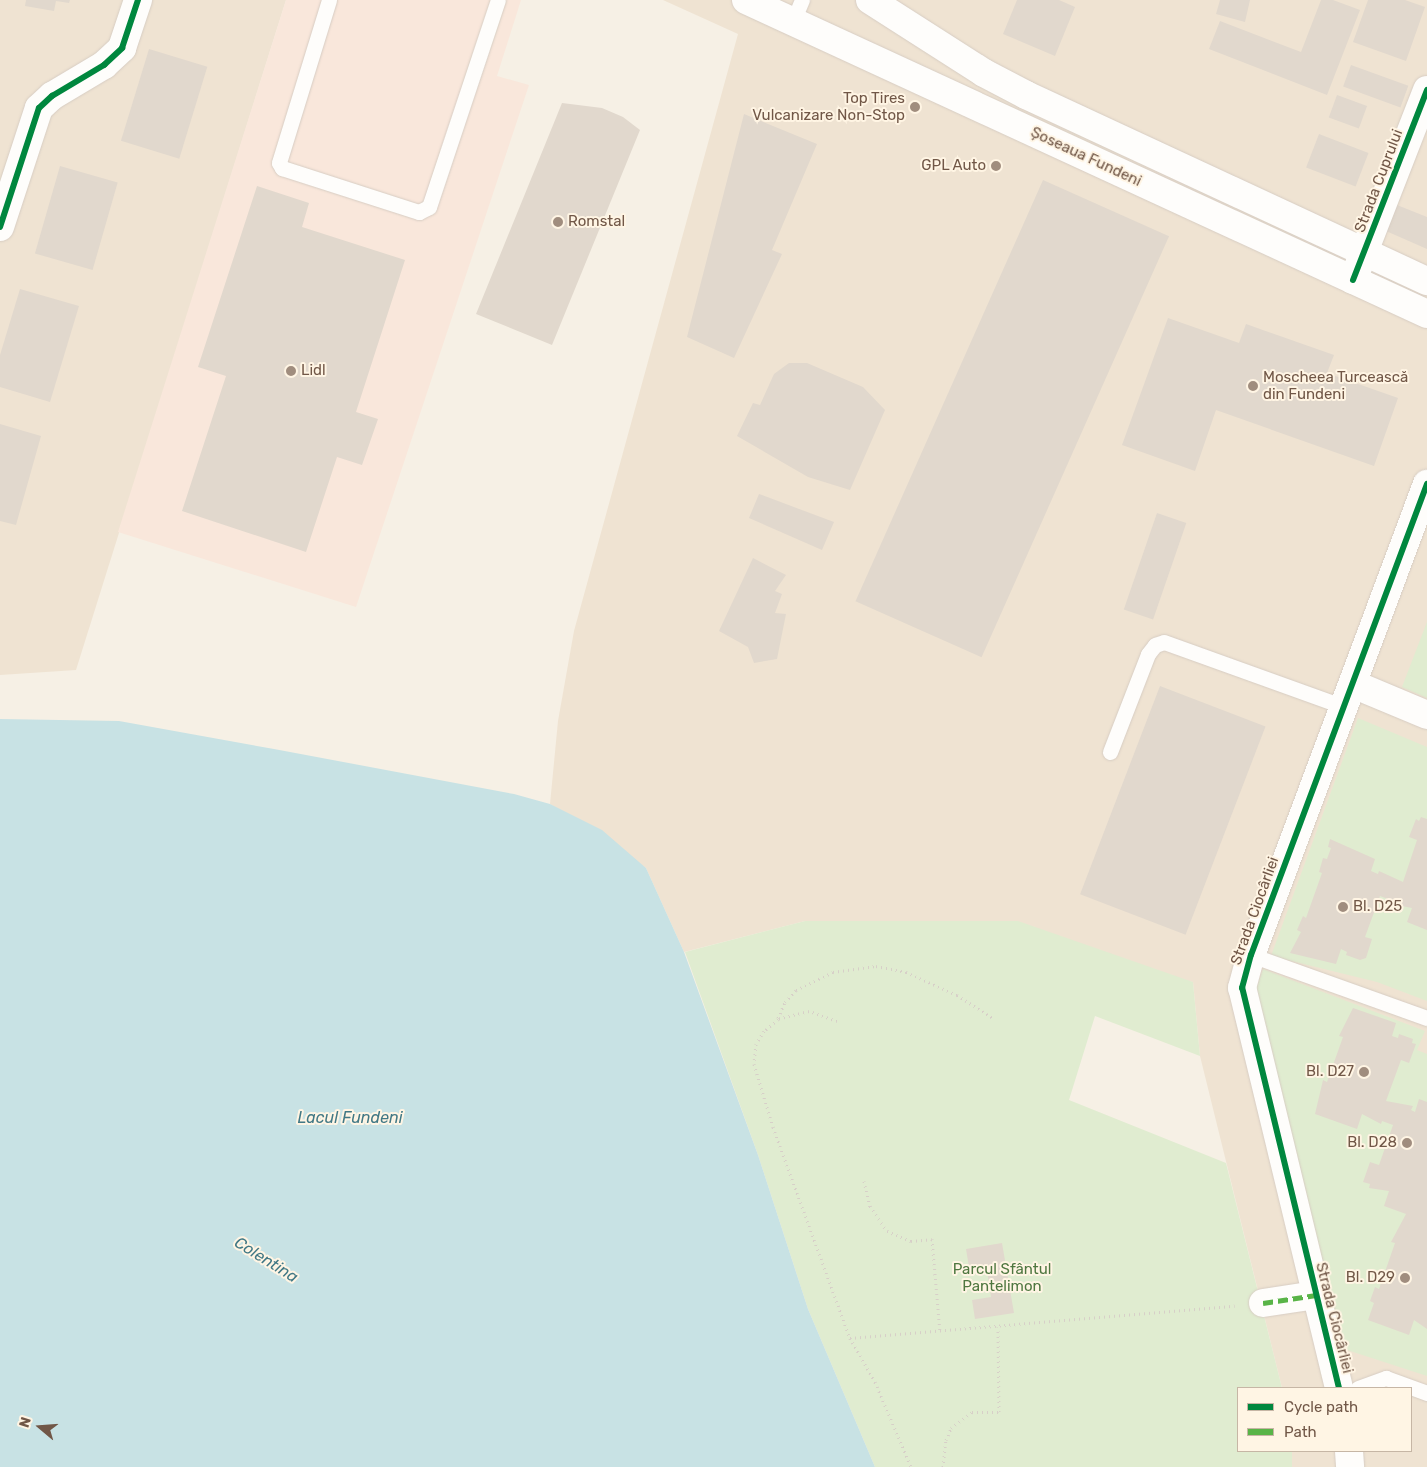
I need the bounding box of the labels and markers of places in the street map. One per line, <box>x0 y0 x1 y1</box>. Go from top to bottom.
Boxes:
place label: Top Tires Vulcanizare Non-Stop <box>752 89 905 124</box>
marker: Top Tires Vulcanizare Non-Stop <box>909 101 921 113</box>
place label: GPL Auto <box>921 157 986 175</box>
marker: GPL Auto <box>990 160 1002 172</box>
place label: Romstal <box>568 213 625 231</box>
marker: Romstal <box>552 216 564 228</box>
place label: Lidl <box>301 362 326 380</box>
marker: Lidl <box>285 365 297 377</box>
place label: Moscheea Turcească din Fundeni <box>1263 368 1409 403</box>
marker: Moscheea Turcească din Fundeni <box>1247 380 1259 392</box>
place label: Bl. D25 <box>1353 898 1402 916</box>
marker: Bl. D25 <box>1337 901 1349 913</box>
place label: Bl. D27 <box>1306 1063 1354 1081</box>
marker: Bl. D27 <box>1358 1066 1370 1078</box>
place label: Bl. D28 <box>1347 1134 1397 1152</box>
marker: Bl. D28 <box>1401 1137 1413 1149</box>
place label: Bl. D29 <box>1346 1269 1395 1287</box>
marker: Bl. D29 <box>1399 1272 1411 1284</box>

